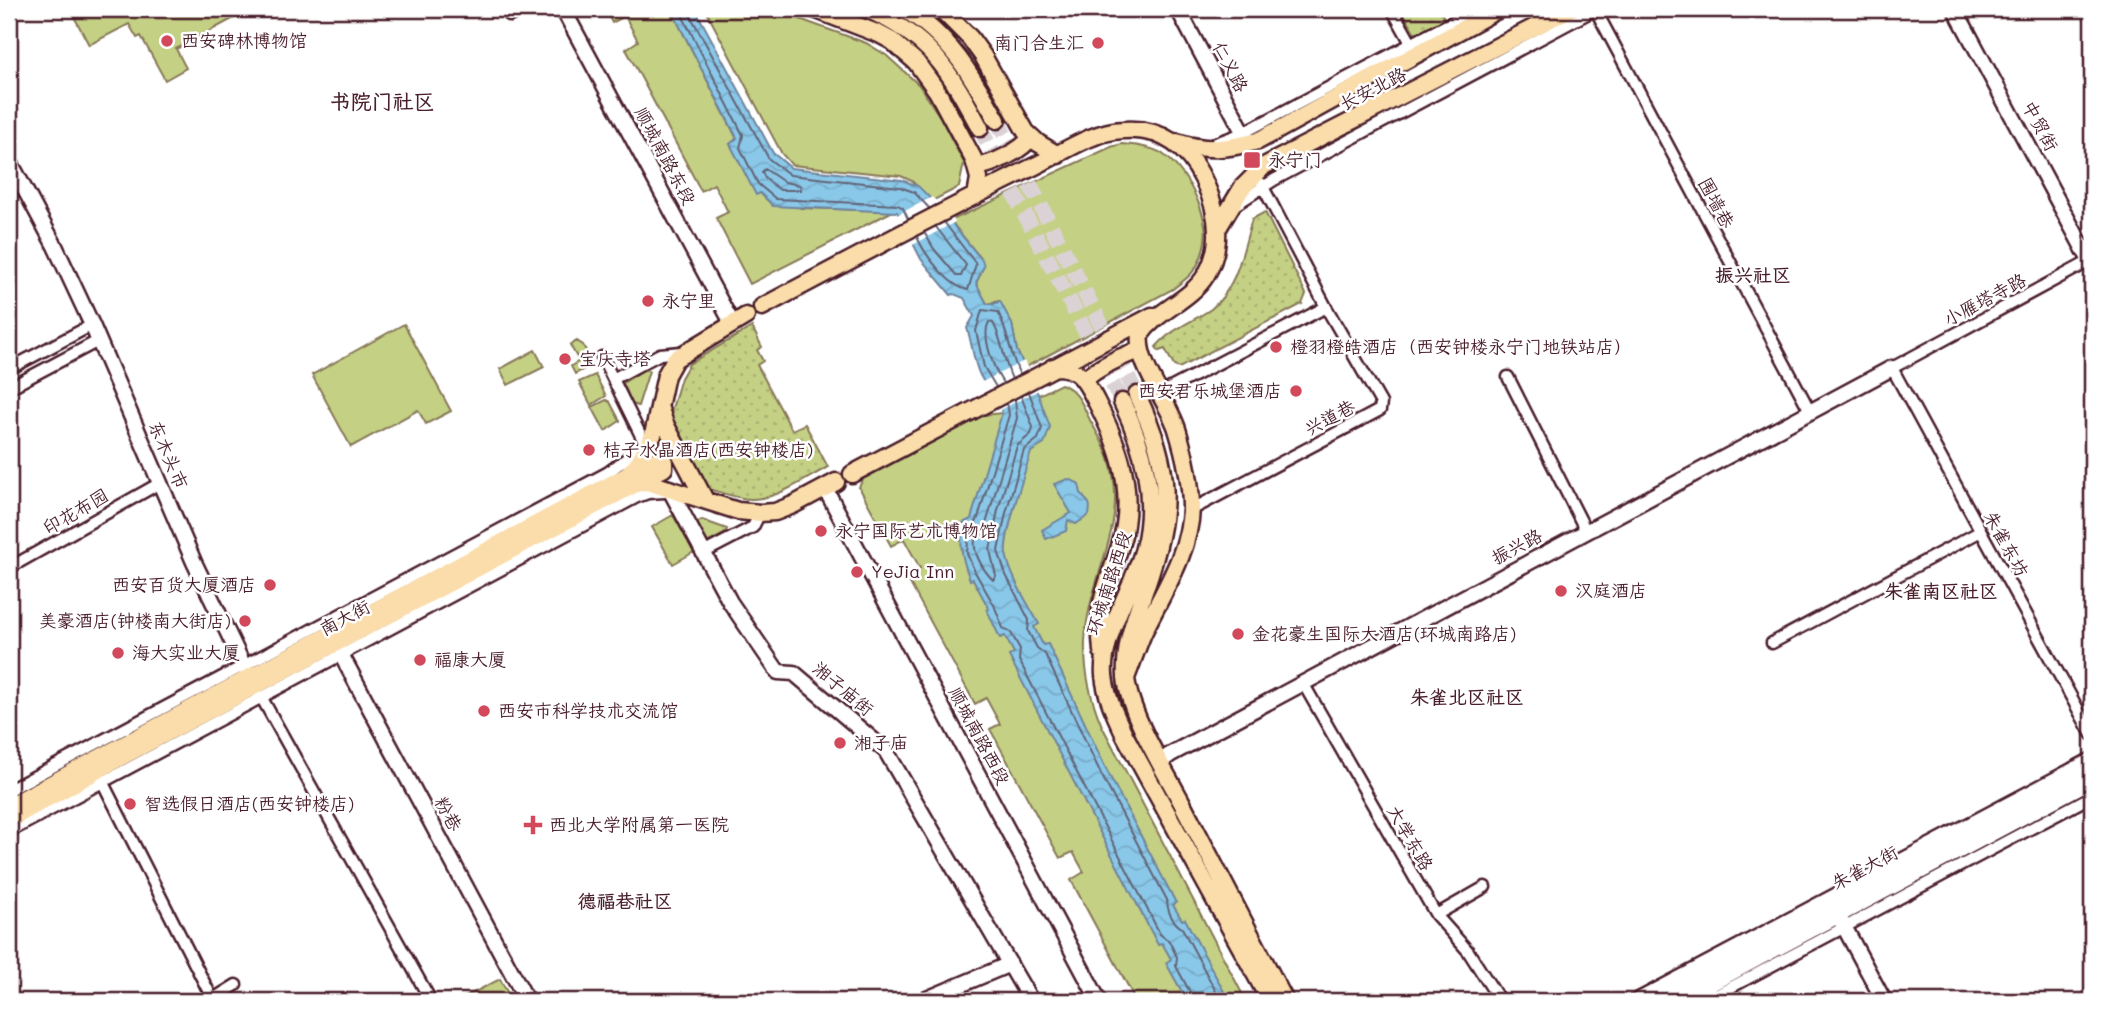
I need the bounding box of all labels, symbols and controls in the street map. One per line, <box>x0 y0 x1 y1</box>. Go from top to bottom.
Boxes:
place label: 西安碑林博物馆 <box>181 28 307 52</box>
place label: 南门合生汇 <box>994 30 1084 54</box>
marker: 西安碑林博物馆 <box>159 33 175 49</box>
marker: 南门合生汇 <box>1090 35 1106 51</box>
street label: 仁义路 <box>1208 37 1254 96</box>
street label: 长安北路 <box>1335 61 1410 115</box>
district label: 书院门社区 <box>330 87 435 114</box>
street label: 中贸街 <box>2018 96 2064 155</box>
street label: 顺城南路东段 <box>630 102 702 209</box>
place label: 永宁门 <box>1268 147 1322 171</box>
marker: 永宁门 <box>1242 150 1262 170</box>
street label: 围墙巷 <box>1694 173 1740 232</box>
district label: 振兴社区 <box>1715 262 1791 287</box>
street label: 小雁塔寺路 <box>1939 267 2030 331</box>
place label: 永宁里 <box>662 288 716 312</box>
marker: 永宁里 <box>640 293 656 309</box>
place label: 橙羽橙皓酒店（西安钟楼永宁门地铁站店） <box>1290 334 1632 358</box>
marker: 橙羽橙皓酒店（西安钟楼永宁门地铁站店） <box>1268 339 1284 355</box>
place label: 宝庆寺塔 <box>579 346 651 370</box>
marker: 宝庆寺塔 <box>557 351 573 367</box>
place label: 西安君乐城堡酒店 <box>1138 378 1282 402</box>
marker: 西安君乐城堡酒店 <box>1288 383 1304 399</box>
street label: 兴道巷 <box>1300 394 1359 440</box>
street label: 东木头市 <box>144 417 194 492</box>
place label: 桔子水晶酒店(西安钟楼店) <box>603 437 813 461</box>
marker: 桔子水晶酒店(西安钟楼店) <box>581 442 597 458</box>
street label: 印花布园 <box>38 483 113 540</box>
street label: 朱雀东坊 <box>1979 506 2035 581</box>
place label: 永宁国际艺术博物馆 <box>835 518 997 542</box>
marker: 永宁国际艺术博物馆 <box>813 523 829 539</box>
street label: 振兴路 <box>1487 523 1546 569</box>
street label: 环城南路西段 <box>1080 528 1136 638</box>
place label: YeJia Inn <box>871 559 954 583</box>
marker: YeJia Inn <box>849 564 865 580</box>
place label: 西安百货大厦酒店 <box>112 572 256 596</box>
marker: 西安百货大厦酒店 <box>262 577 278 593</box>
place label: 汉庭酒店 <box>1575 578 1647 602</box>
district label: 朱雀南区社区 <box>1884 578 1998 603</box>
marker: 汉庭酒店 <box>1553 583 1569 599</box>
street label: 南大街 <box>315 594 374 640</box>
place label: 美豪酒店(钟楼南大街店) <box>39 608 231 632</box>
marker: 美豪酒店(钟楼南大街店) <box>237 613 253 629</box>
place label: 金花豪生国际大酒店(环城南路店) <box>1252 621 1516 645</box>
marker: 金花豪生国际大酒店(环城南路店) <box>1230 626 1246 642</box>
place label: 海大实业大厦 <box>132 640 240 664</box>
marker: 海大实业大厦 <box>110 645 126 661</box>
place label: 福康大厦 <box>434 647 506 671</box>
marker: 福康大厦 <box>412 652 428 668</box>
street label: 湘子庙街 <box>808 656 879 721</box>
street label: 顺城南路西段 <box>944 682 1016 789</box>
district label: 朱雀北区社区 <box>1410 684 1524 709</box>
place label: 西安市科学技术交流馆 <box>498 698 678 722</box>
marker: 西安市科学技术交流馆 <box>476 703 492 719</box>
place label: 湘子庙 <box>854 730 908 754</box>
marker: 湘子庙 <box>832 735 848 751</box>
place label: 智选假日酒店(西安钟楼店) <box>144 791 354 815</box>
street label: 粉巷 <box>430 792 468 835</box>
marker: 智选假日酒店(西安钟楼店) <box>122 796 138 812</box>
street label: 大学东路 <box>1382 800 1439 875</box>
place label: 西北大学附属第一医院 <box>549 812 729 836</box>
marker: 西北大学附属第一医院 <box>523 815 543 835</box>
street label: 朱雀大街 <box>1827 840 1902 895</box>
district label: 德福巷社区 <box>577 888 673 913</box>

